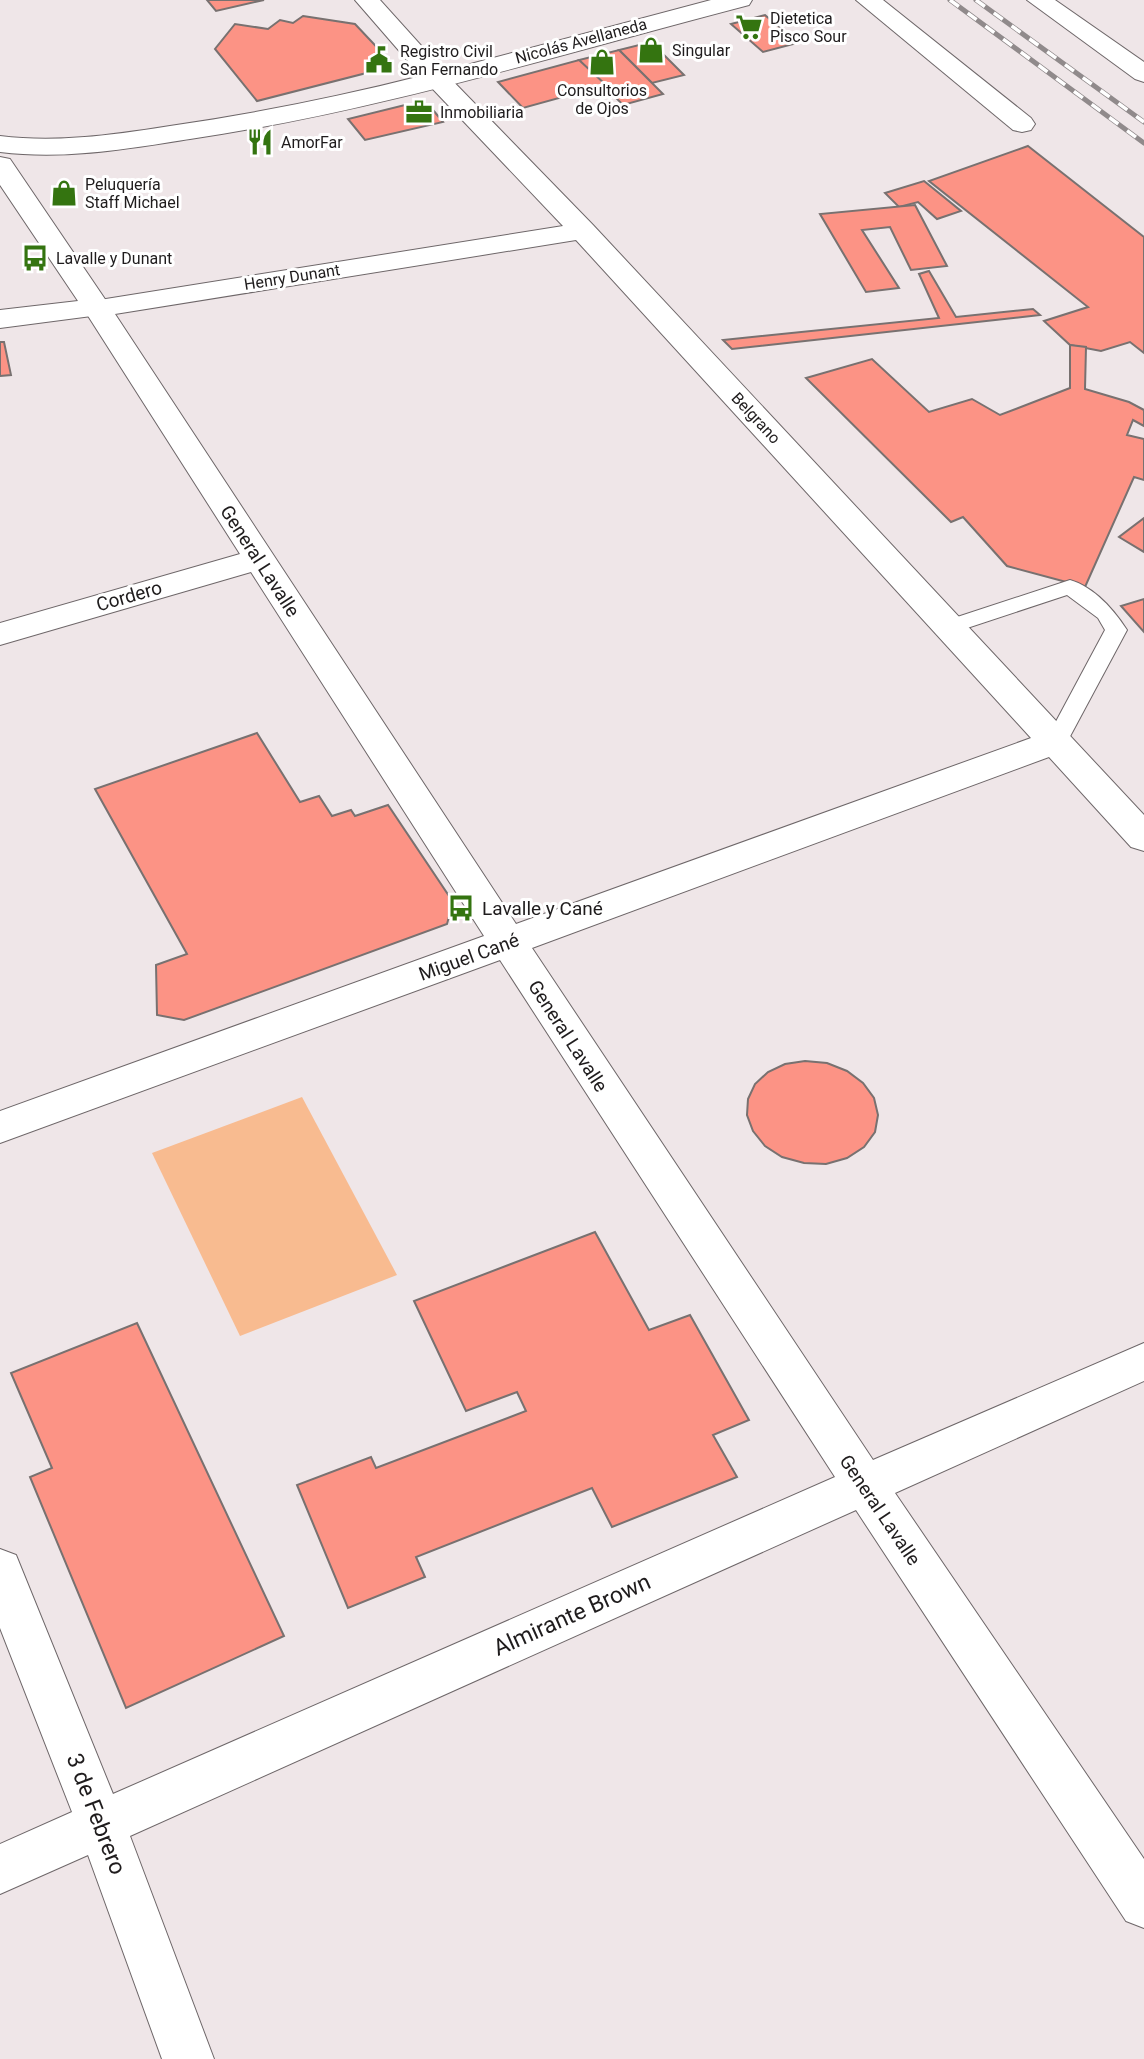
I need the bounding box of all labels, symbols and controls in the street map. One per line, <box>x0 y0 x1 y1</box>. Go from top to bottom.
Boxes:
place label: Dietetica Pisco Sour <box>770 9 847 46</box>
supermarket icon: Dietetica Pisco Sour <box>734 12 764 42</box>
street label: Nicolás Avellaneda <box>513 14 649 68</box>
shop icon: Singular <box>636 35 666 65</box>
place label: Singular <box>672 41 731 60</box>
place label: Registro Civil San Fernando <box>400 42 498 79</box>
public building icon: Registro Civil San Fernando <box>364 45 394 75</box>
shop icon: Consultorios de Ojos <box>587 47 617 77</box>
place label: Consultorios de Ojos <box>557 81 647 118</box>
office icon: Inmobiliaria <box>404 97 434 127</box>
place label: Inmobiliaria <box>440 103 524 122</box>
restaurant icon: AmorFar <box>245 127 275 157</box>
place label: AmorFar <box>281 133 343 152</box>
place label: Peluquería Staff Michael <box>85 175 180 212</box>
shop icon: Peluquería Staff Michael <box>49 178 79 208</box>
bus stop icon: Lavalle y Dunant <box>20 243 50 273</box>
place label: Lavalle y Dunant <box>56 249 172 268</box>
street label: Henry Dunant <box>243 260 341 294</box>
street label: Belgrano <box>728 388 784 448</box>
street label: General Lavalle <box>215 501 305 621</box>
street label: Cordero <box>93 576 165 616</box>
bus stop icon: Lavalle y Cané <box>446 893 476 923</box>
place label: Lavalle y Cané <box>482 897 603 920</box>
street label: Miguel Cané <box>416 928 522 986</box>
street label: General Lavalle <box>523 976 613 1096</box>
street label: General Lavalle <box>835 1450 925 1570</box>
street label: Almirante Brown <box>489 1568 655 1662</box>
street label: 3 de Febrero <box>61 1750 131 1878</box>

